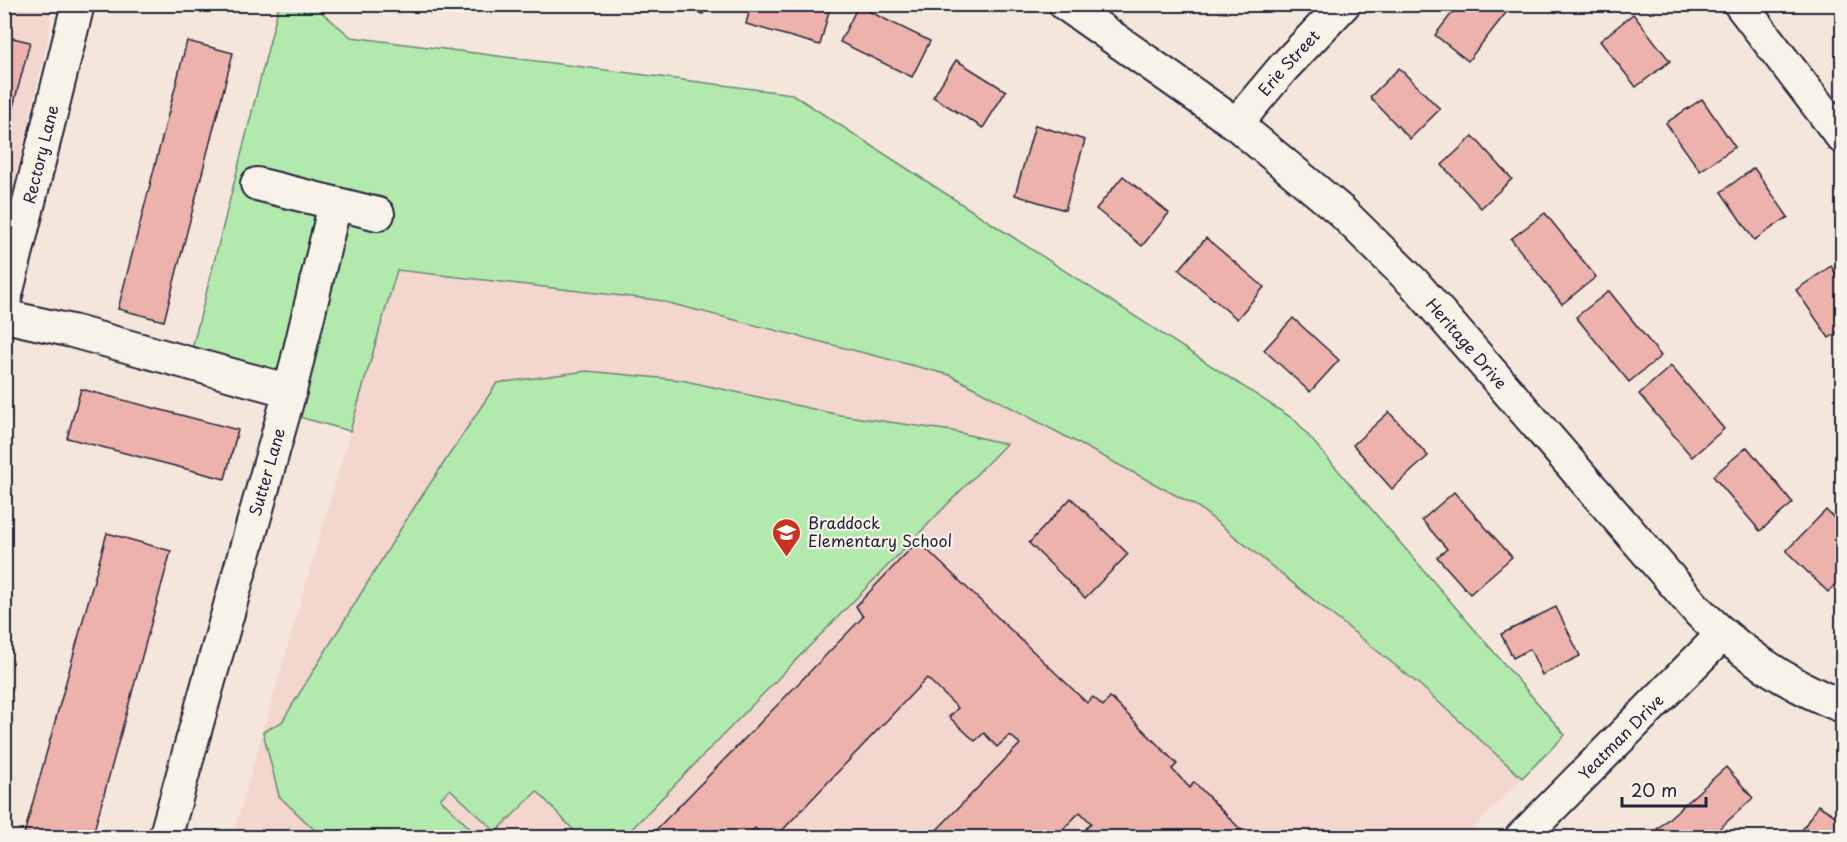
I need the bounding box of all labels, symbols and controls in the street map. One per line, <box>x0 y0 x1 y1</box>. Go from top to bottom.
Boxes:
street label: Erie Street <box>1252 23 1325 100</box>
street label: Rectory Lane <box>16 102 64 206</box>
street label: Heritage Drive <box>1421 292 1513 394</box>
street label: Sutter Lane <box>242 425 290 519</box>
place label: Braddock Elementary School <box>808 510 952 552</box>
school or university icon: Braddock Elementary School <box>771 516 803 558</box>
street label: Yeatman Drive <box>1572 688 1668 785</box>
scale bar <box>1622 770 1706 808</box>
text: 20 m <box>1631 776 1677 803</box>

